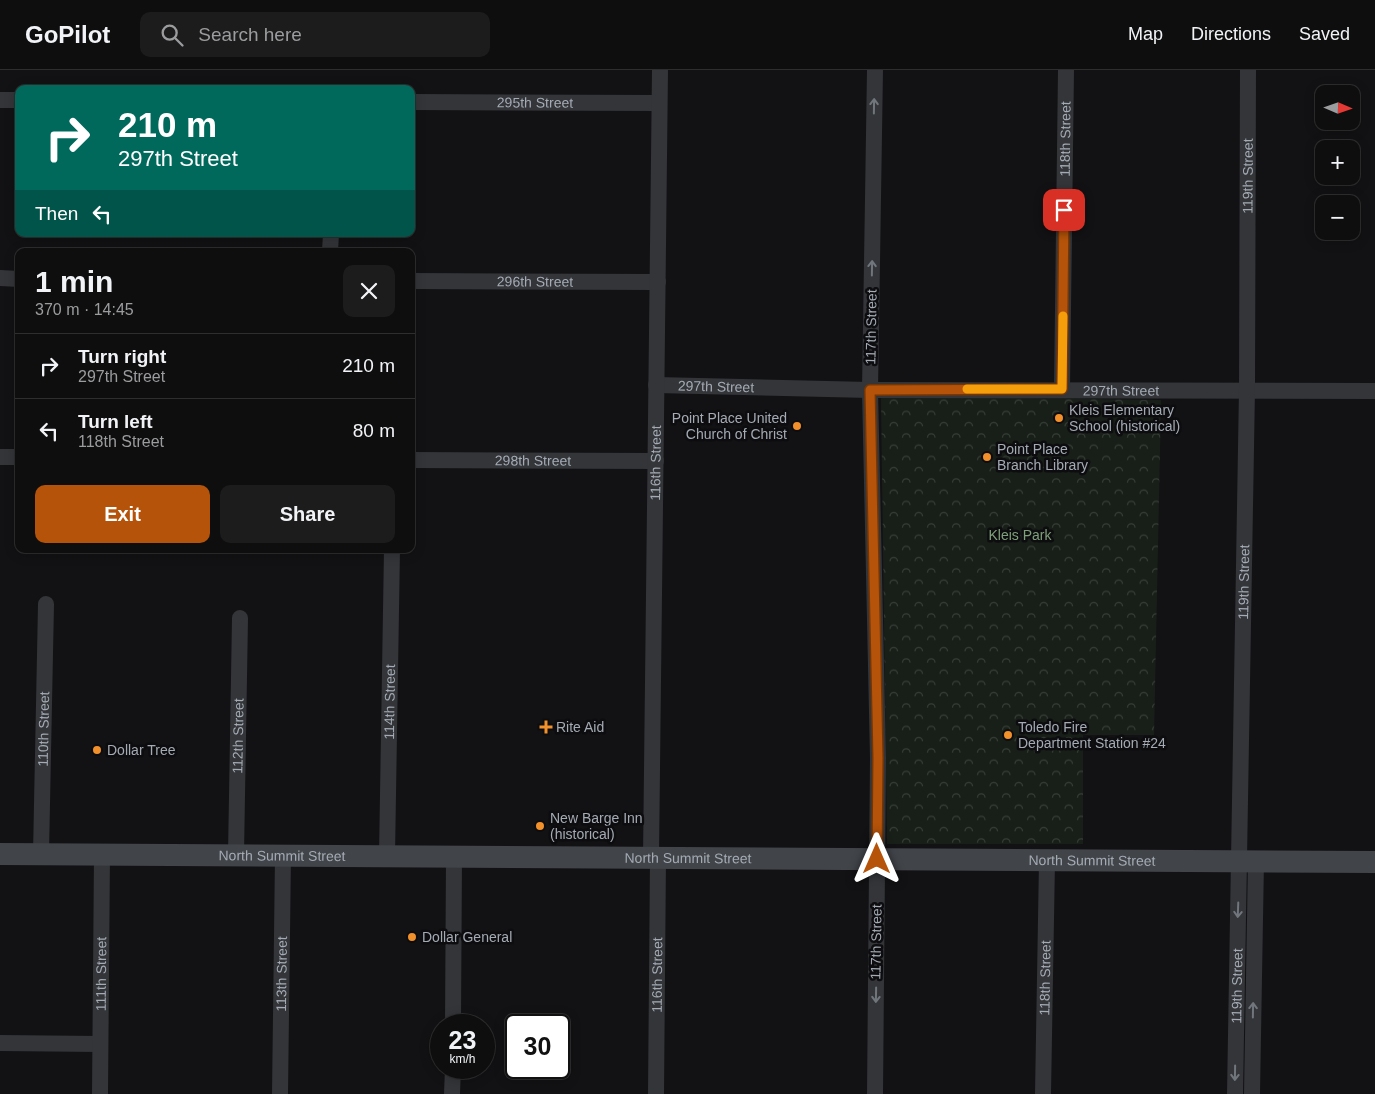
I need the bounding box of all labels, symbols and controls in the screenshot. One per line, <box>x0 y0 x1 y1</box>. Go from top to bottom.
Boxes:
search box <box>140 12 490 57</box>
text: GoPilot <box>25 21 110 48</box>
icon: search <box>158 21 186 49</box>
text: Search here <box>198 24 302 45</box>
text: Map <box>1128 24 1163 44</box>
text: Directions <box>1191 24 1271 44</box>
text: Saved <box>1299 24 1350 44</box>
north arrow <box>1315 85 1360 130</box>
map controls <box>1315 85 1360 240</box>
street label: 295th Street <box>497 94 573 111</box>
one-way arrow <box>869 98 879 114</box>
street label: 118th Street <box>1057 101 1074 177</box>
icon: right <box>35 105 100 170</box>
text: 210 m <box>118 105 217 144</box>
street label: 119th Street <box>1240 138 1256 214</box>
button: + <box>1315 140 1360 185</box>
text: 297th Street <box>118 146 238 171</box>
pin <box>1043 189 1085 231</box>
button: − <box>1315 195 1360 240</box>
icon: arrive <box>1050 196 1078 224</box>
icon: left <box>88 200 116 228</box>
text: Then <box>35 203 78 224</box>
one-way arrow <box>867 260 877 276</box>
text: 1 min <box>35 265 113 298</box>
button: close <box>343 265 395 317</box>
street label: 296th Street <box>497 273 573 290</box>
street label: 117th Street <box>862 289 880 365</box>
text: 370 m · 14:45 <box>35 301 134 318</box>
text: Turn right <box>78 346 166 367</box>
icon: right <box>35 352 63 380</box>
text: 210 m <box>342 355 395 376</box>
text: 297th Street <box>78 368 165 385</box>
street label: 297th Street <box>678 378 754 395</box>
street label: 297th Street <box>1083 382 1159 399</box>
place label: Kleis Elementary School (historical) <box>1069 402 1180 434</box>
place label: Point Place United Church of Christ <box>672 410 787 442</box>
text: Turn left <box>78 411 153 432</box>
marker: Kleis Elementary School (historical) <box>1053 412 1065 424</box>
icon: left <box>35 417 63 445</box>
text: 80 m <box>353 420 395 441</box>
marker: Point Place United Church of Christ <box>791 420 803 432</box>
street label: 116th Street <box>647 425 664 501</box>
text: 118th Street <box>78 433 164 450</box>
place label: Point Place Branch Library <box>997 441 1088 473</box>
marker: Point Place Branch Library <box>981 451 993 463</box>
street label: 298th Street <box>495 452 571 469</box>
button: Exit <box>35 485 210 543</box>
button: Share <box>220 485 395 543</box>
park label: Kleis Park <box>988 527 1053 543</box>
street label: 119th Street <box>1235 544 1252 620</box>
street label: 114th Street <box>381 664 398 740</box>
street label: 110th Street <box>35 691 52 767</box>
street label: 112th Street <box>229 698 247 774</box>
place label: Rite Aid <box>556 719 604 735</box>
place label: Toledo Fire Department Station #24 <box>1018 719 1166 751</box>
marker: Rite Aid <box>540 721 552 733</box>
marker: Toledo Fire Department Station #24 <box>1002 729 1014 741</box>
place label: Dollar Tree <box>107 742 176 758</box>
marker: Dollar Tree <box>91 744 103 756</box>
place label: New Barge Inn (historical) <box>550 810 643 842</box>
marker: New Barge Inn (historical) <box>534 820 546 832</box>
position arrow <box>850 832 902 884</box>
street label: North Summit Street <box>218 847 346 864</box>
street label: North Summit Street <box>624 850 752 866</box>
street label: North Summit Street <box>1028 852 1156 869</box>
one-way arrow <box>1233 902 1242 918</box>
street label: 117th Street <box>867 904 885 980</box>
place label: Dollar General <box>422 929 512 945</box>
marker: Dollar General <box>406 931 418 943</box>
street label: 113th Street <box>273 936 290 1012</box>
street label: 111th Street <box>93 937 109 1011</box>
street label: 116th Street <box>649 937 665 1013</box>
street label: 118th Street <box>1036 940 1054 1016</box>
street label: 119th Street <box>1228 948 1245 1024</box>
one-way arrow <box>871 987 881 1003</box>
one-way arrow <box>1248 1003 1258 1019</box>
speed limit sign: 30 <box>505 1014 570 1079</box>
text: 23 <box>449 1026 476 1054</box>
text: km/h <box>449 1052 476 1066</box>
one-way arrow <box>1230 1064 1240 1080</box>

